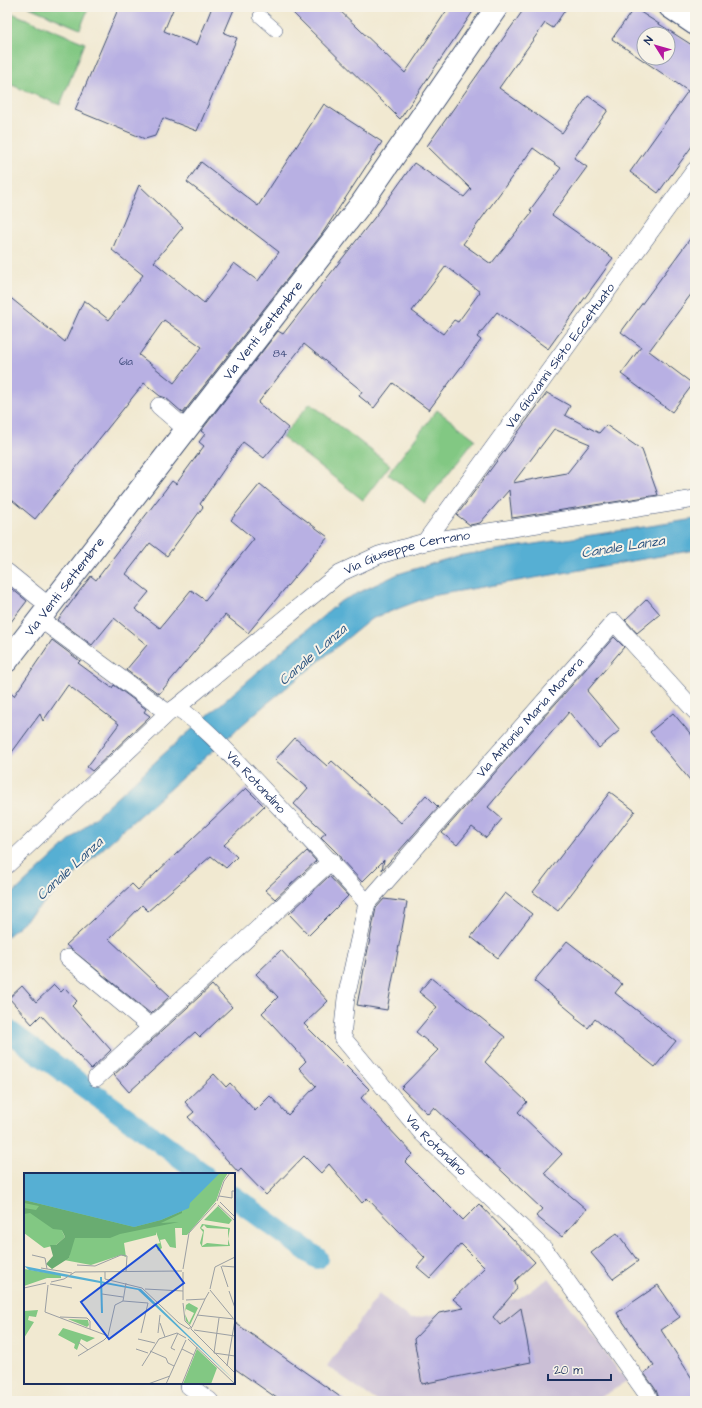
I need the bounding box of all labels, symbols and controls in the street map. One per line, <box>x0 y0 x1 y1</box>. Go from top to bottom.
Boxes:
north arrow <box>636 26 676 66</box>
text: N <box>640 33 657 48</box>
street label: Via Venti Settembre <box>219 277 307 384</box>
street label: Via Giovanni Sisto Eccettuato <box>501 279 619 432</box>
house number: 84 <box>273 346 288 361</box>
house number: 61a <box>119 354 133 369</box>
street label: Via Giuseppe Cerrano <box>341 526 472 579</box>
water label: Canale Lanza <box>580 530 667 563</box>
street label: Via Venti Settembre <box>20 533 109 640</box>
water label: Canale Lanza <box>275 619 352 690</box>
street label: Via Antonio Maria Morera <box>472 653 588 782</box>
street label: Via Rotondino <box>222 747 290 818</box>
water label: Canale Lanza <box>32 832 108 905</box>
street label: Via Rotondino <box>401 1110 471 1180</box>
inset map <box>24 1173 235 1384</box>
scale bar <box>548 1356 611 1382</box>
text: 20 m <box>554 1362 583 1379</box>

